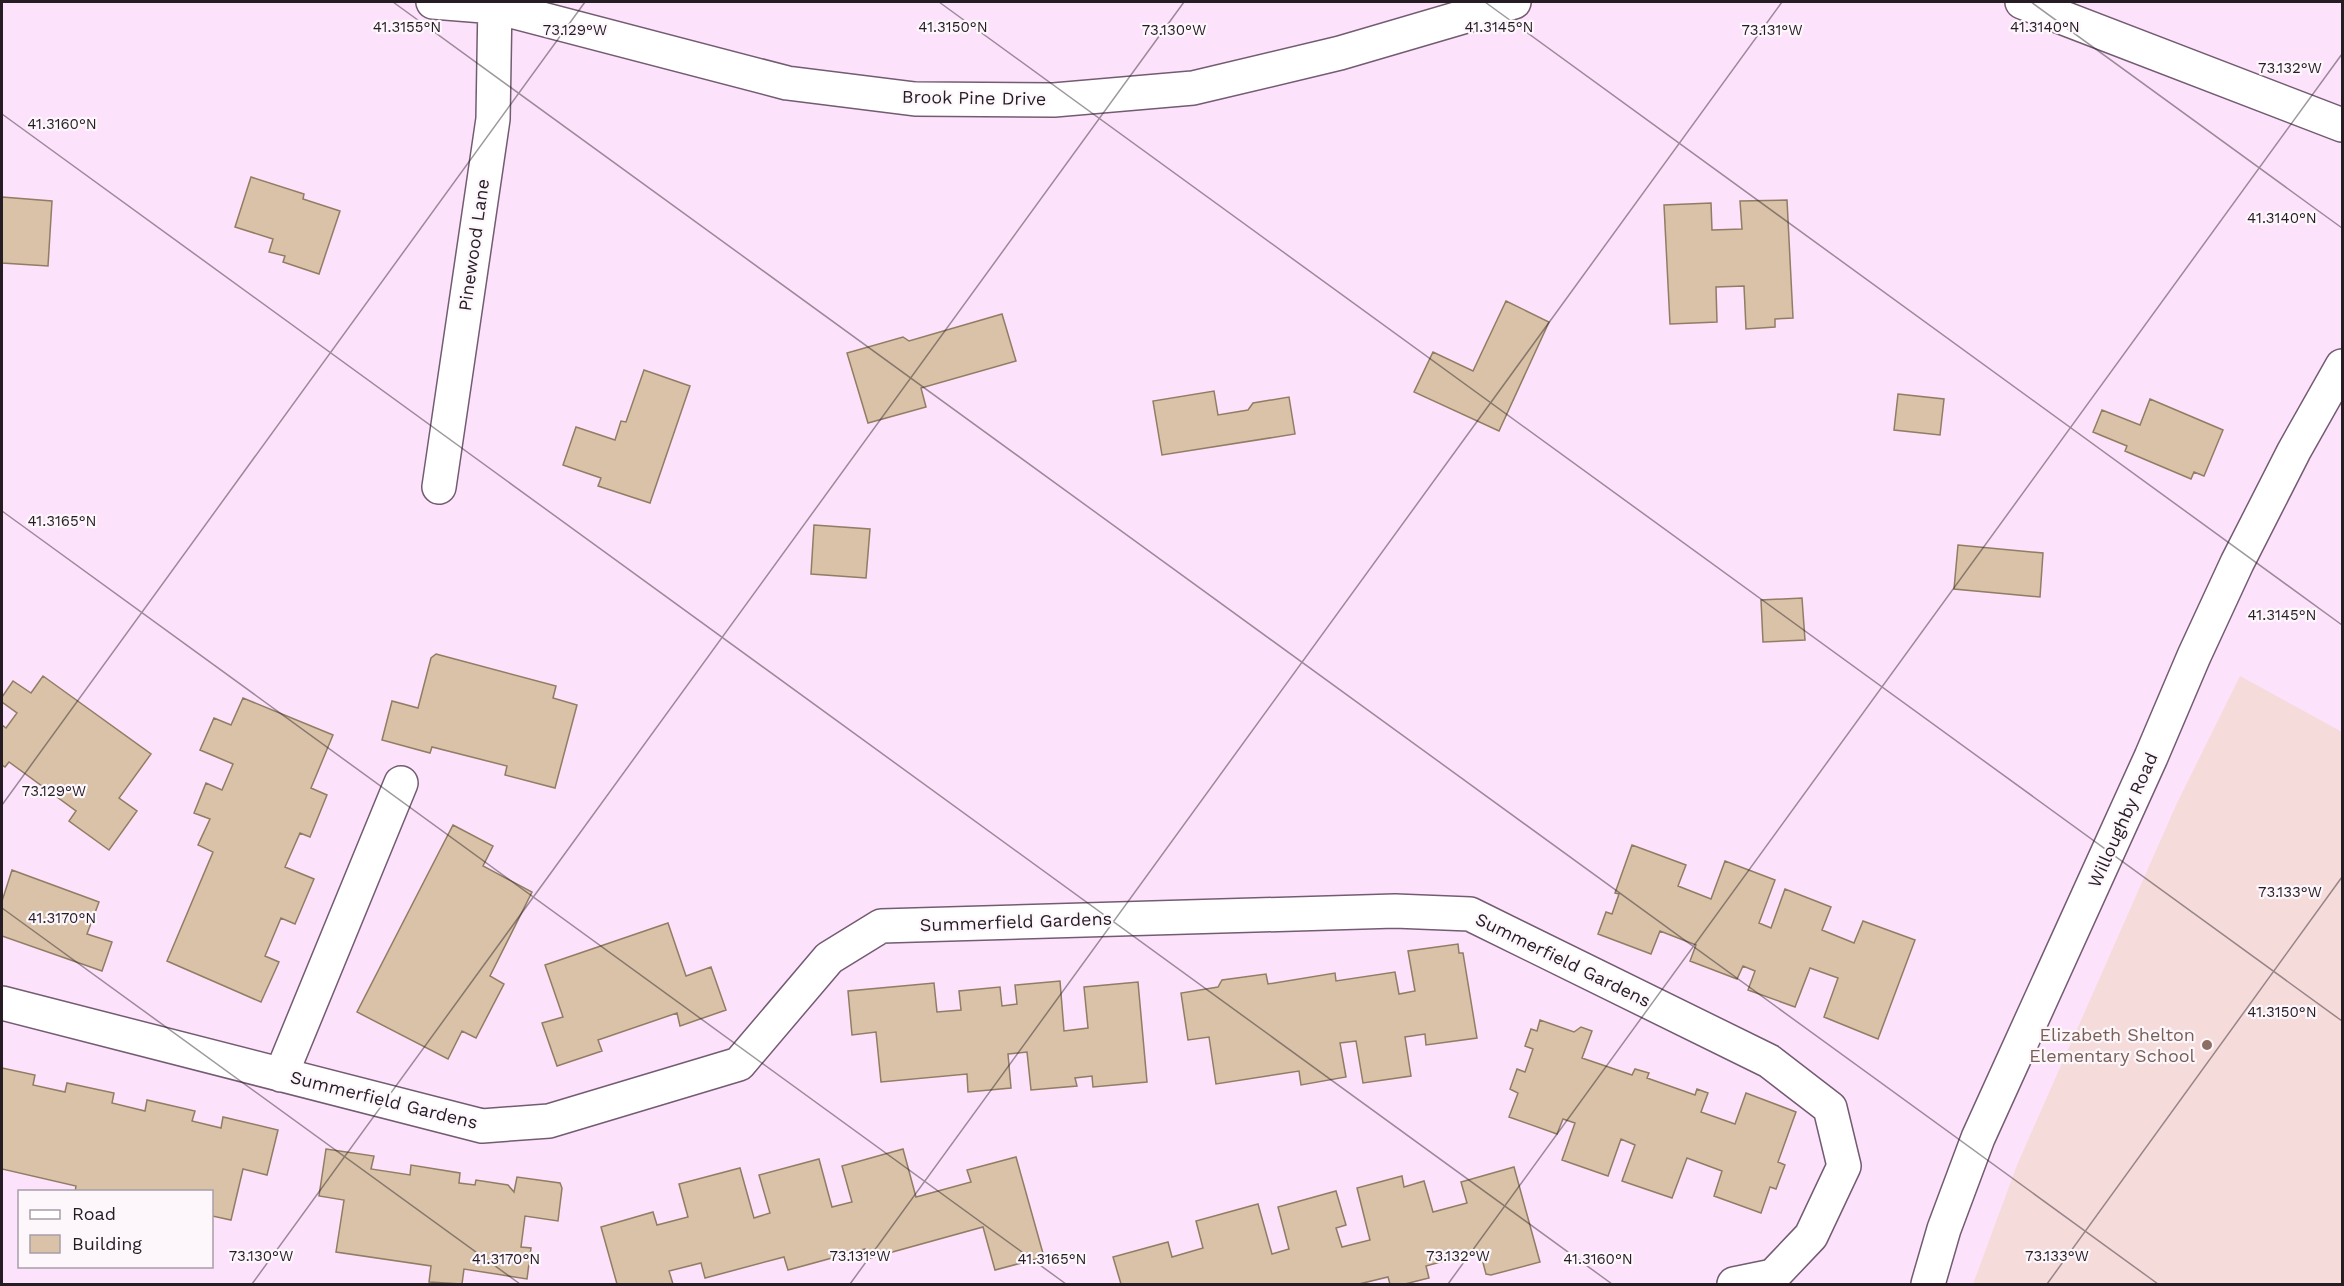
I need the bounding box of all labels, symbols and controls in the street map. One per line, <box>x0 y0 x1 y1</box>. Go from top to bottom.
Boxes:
text: 41.3155°N <box>373 18 441 36</box>
text: 41.3150°N <box>918 18 988 36</box>
text: 41.3145°N <box>1464 18 1534 36</box>
text: 41.3140°N <box>2010 18 2080 36</box>
text: 73.129°W <box>543 21 607 39</box>
text: 73.130°W <box>1142 21 1206 39</box>
text: 73.131°W <box>1741 21 1803 39</box>
text: 73.132°W <box>2258 59 2322 77</box>
street label: Brook Pine Drive <box>902 86 1046 109</box>
text: 41.3160°N <box>27 115 97 133</box>
street label: Pinewood Lane <box>454 177 493 312</box>
text: 41.3140°N <box>2247 209 2317 227</box>
text: 41.3165°N <box>27 512 97 530</box>
text: 41.3145°N <box>2247 606 2317 624</box>
street label: Willoughby Road <box>2083 749 2162 891</box>
text: 73.129°W <box>22 782 86 800</box>
text: 73.133°W <box>2258 883 2322 901</box>
street label: Summerfield Gardens <box>919 908 1112 935</box>
street label: Summerfield Gardens <box>1472 908 1654 1011</box>
text: 41.3170°N <box>28 909 96 927</box>
text: 41.3150°N <box>2247 1003 2317 1021</box>
place label: Elizabeth Shelton Elementary School <box>2029 1024 2195 1066</box>
marker: Elizabeth Shelton Elementary School <box>2200 1038 2214 1052</box>
street label: Summerfield Gardens <box>288 1066 480 1133</box>
legend <box>18 1190 213 1268</box>
text: Road <box>72 1203 116 1224</box>
text: Building <box>72 1233 142 1254</box>
text: 73.130°W <box>229 1247 293 1265</box>
text: 73.131°W <box>829 1247 891 1265</box>
text: 73.132°W <box>1426 1247 1490 1265</box>
text: 73.133°W <box>2025 1247 2089 1265</box>
text: 41.3170°N <box>472 1250 540 1268</box>
text: 41.3165°N <box>1017 1250 1087 1268</box>
text: 41.3160°N <box>1563 1250 1633 1268</box>

